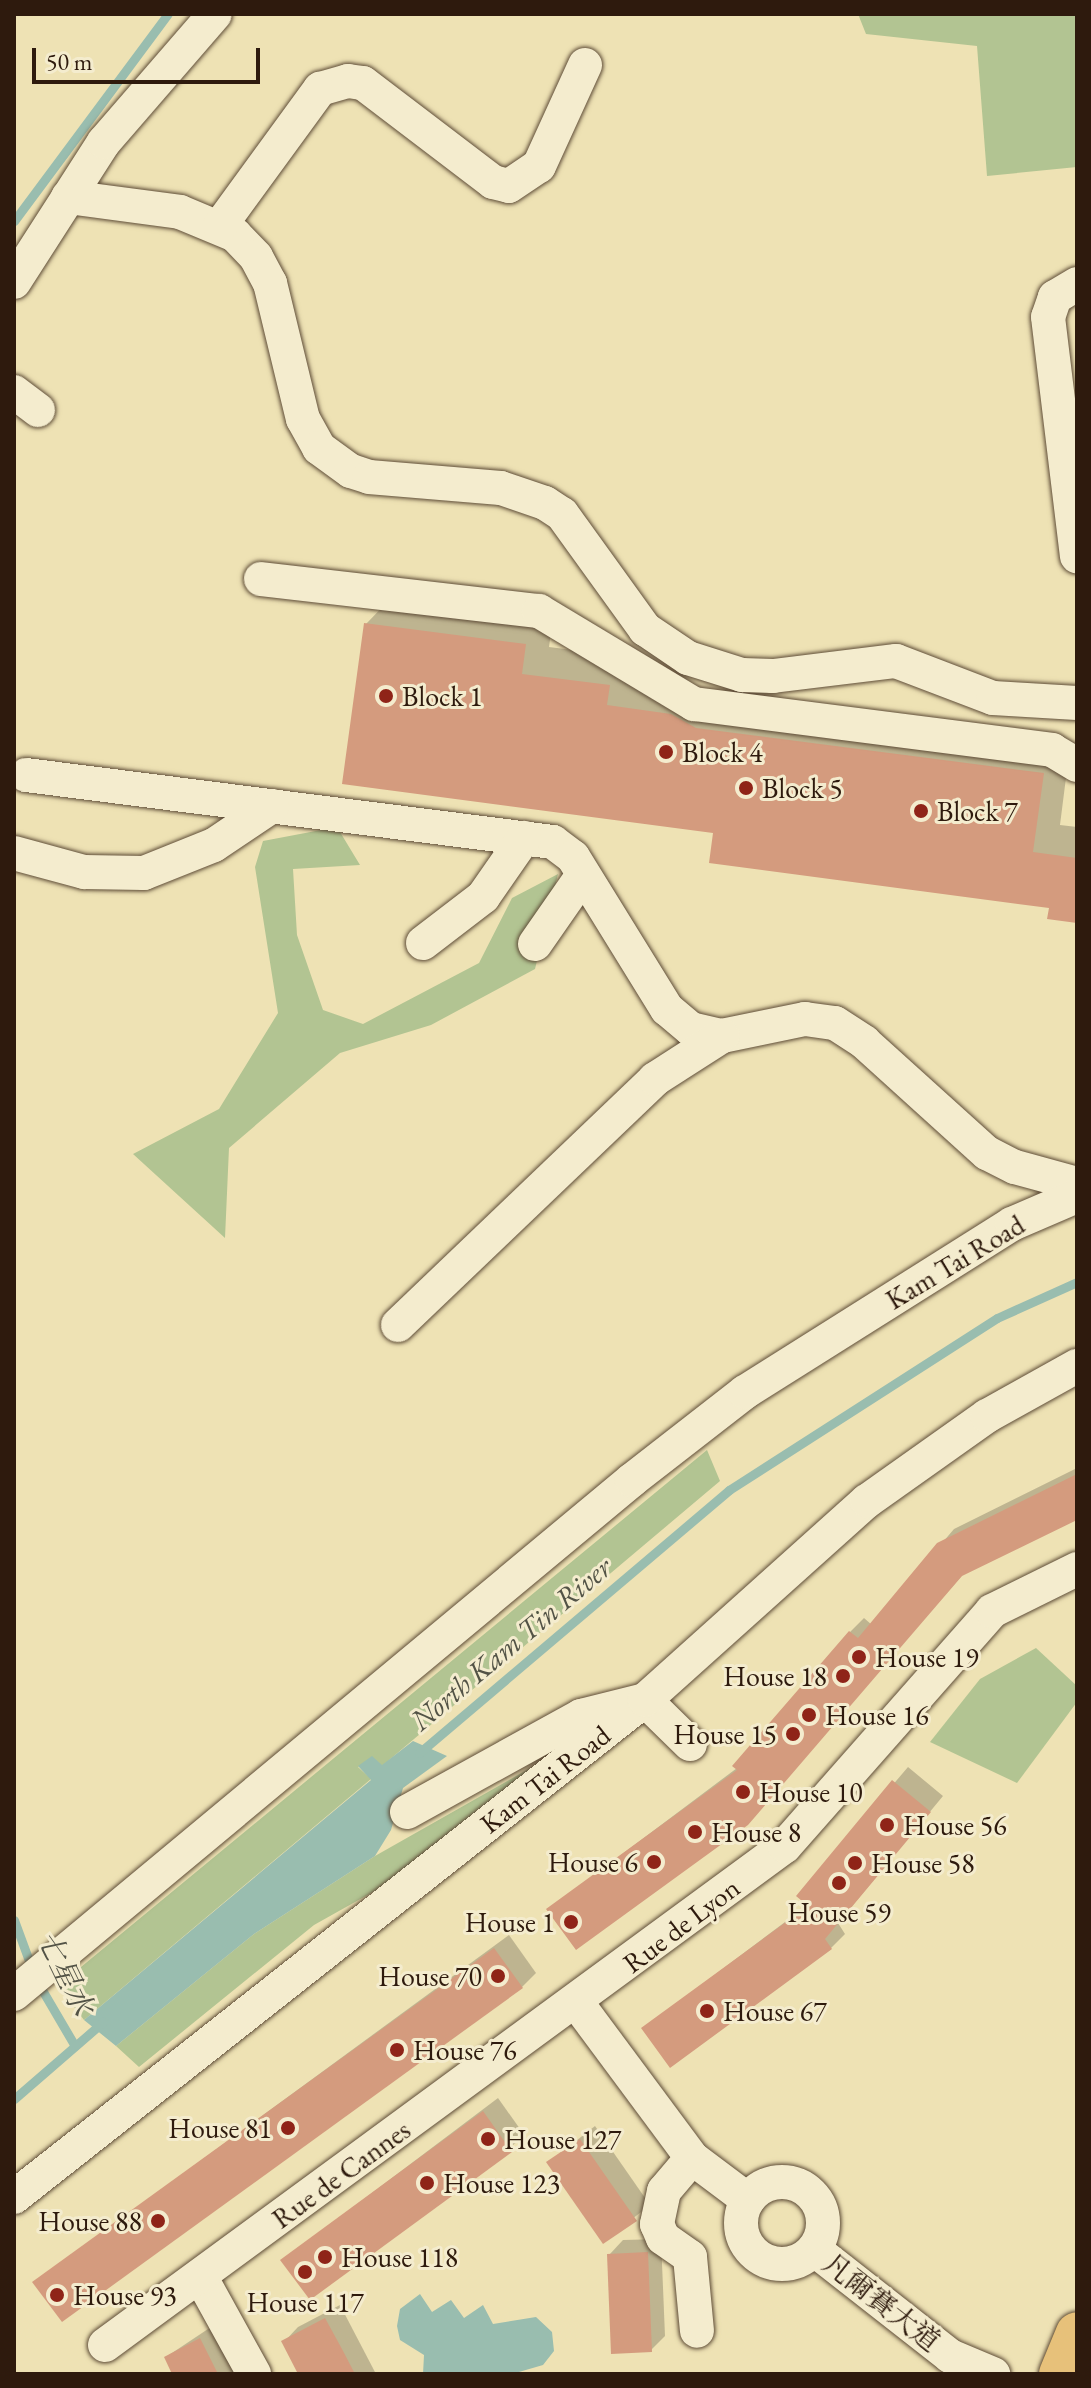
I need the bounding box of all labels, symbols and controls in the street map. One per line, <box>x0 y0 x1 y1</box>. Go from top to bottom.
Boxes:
scale bar <box>36 32 264 82</box>
text: 50 m <box>46 46 93 77</box>
place label: Block 1 <box>402 679 483 713</box>
marker: Block 1 <box>377 687 395 705</box>
place label: Block 4 <box>682 735 763 769</box>
marker: Block 4 <box>657 743 675 761</box>
place label: Block 5 <box>762 771 843 805</box>
marker: Block 5 <box>737 779 755 797</box>
place label: Block 7 <box>937 794 1018 828</box>
marker: Block 7 <box>912 802 930 820</box>
street label: Kam Tai Road <box>880 1208 1030 1316</box>
water label: North Kam Tin River <box>403 1549 619 1739</box>
place label: House 19 <box>875 1640 979 1674</box>
marker: House 19 <box>850 1648 868 1666</box>
place label: House 18 <box>723 1659 827 1693</box>
marker: House 18 <box>834 1667 852 1685</box>
place label: House 16 <box>825 1698 929 1732</box>
marker: House 16 <box>800 1706 818 1724</box>
place label: House 15 <box>673 1717 777 1751</box>
street label: Kam Tai Road <box>473 1718 617 1840</box>
marker: House 15 <box>784 1725 802 1743</box>
place label: House 10 <box>759 1775 863 1809</box>
marker: House 10 <box>734 1783 752 1801</box>
place label: House 56 <box>903 1808 1007 1842</box>
place label: House 8 <box>711 1815 801 1849</box>
marker: House 56 <box>878 1816 896 1834</box>
marker: House 8 <box>686 1823 704 1841</box>
place label: House 6 <box>548 1845 638 1879</box>
place label: House 58 <box>871 1846 975 1880</box>
marker: House 6 <box>645 1853 663 1871</box>
marker: House 58 <box>846 1854 864 1872</box>
street label: Rue de Lyon <box>616 1870 746 1980</box>
marker: House 59 <box>830 1874 848 1892</box>
place label: House 59 <box>787 1895 891 1929</box>
place label: House 1 <box>465 1905 555 1939</box>
marker: House 1 <box>562 1913 580 1931</box>
water label: 七星水 <box>29 1925 101 2021</box>
place label: House 70 <box>378 1959 482 1993</box>
marker: House 70 <box>489 1967 507 1985</box>
place label: House 67 <box>723 1994 827 2028</box>
marker: House 67 <box>698 2002 716 2020</box>
place label: House 76 <box>413 2033 517 2067</box>
marker: House 76 <box>388 2041 406 2059</box>
place label: House 81 <box>168 2111 272 2145</box>
street label: Rue de Cannes <box>265 2113 417 2235</box>
marker: House 81 <box>279 2119 297 2137</box>
place label: House 127 <box>504 2122 621 2156</box>
marker: House 127 <box>479 2130 497 2148</box>
place label: House 123 <box>443 2166 560 2200</box>
marker: House 123 <box>418 2174 436 2192</box>
place label: House 88 <box>38 2204 142 2238</box>
marker: House 88 <box>149 2212 167 2230</box>
place label: House 118 <box>341 2240 458 2274</box>
street label: 凡爾賽大道 <box>816 2246 948 2358</box>
marker: House 118 <box>316 2248 334 2266</box>
marker: House 117 <box>296 2263 314 2281</box>
place label: House 93 <box>73 2278 177 2312</box>
place label: House 117 <box>246 2285 364 2319</box>
marker: House 93 <box>48 2286 66 2304</box>

